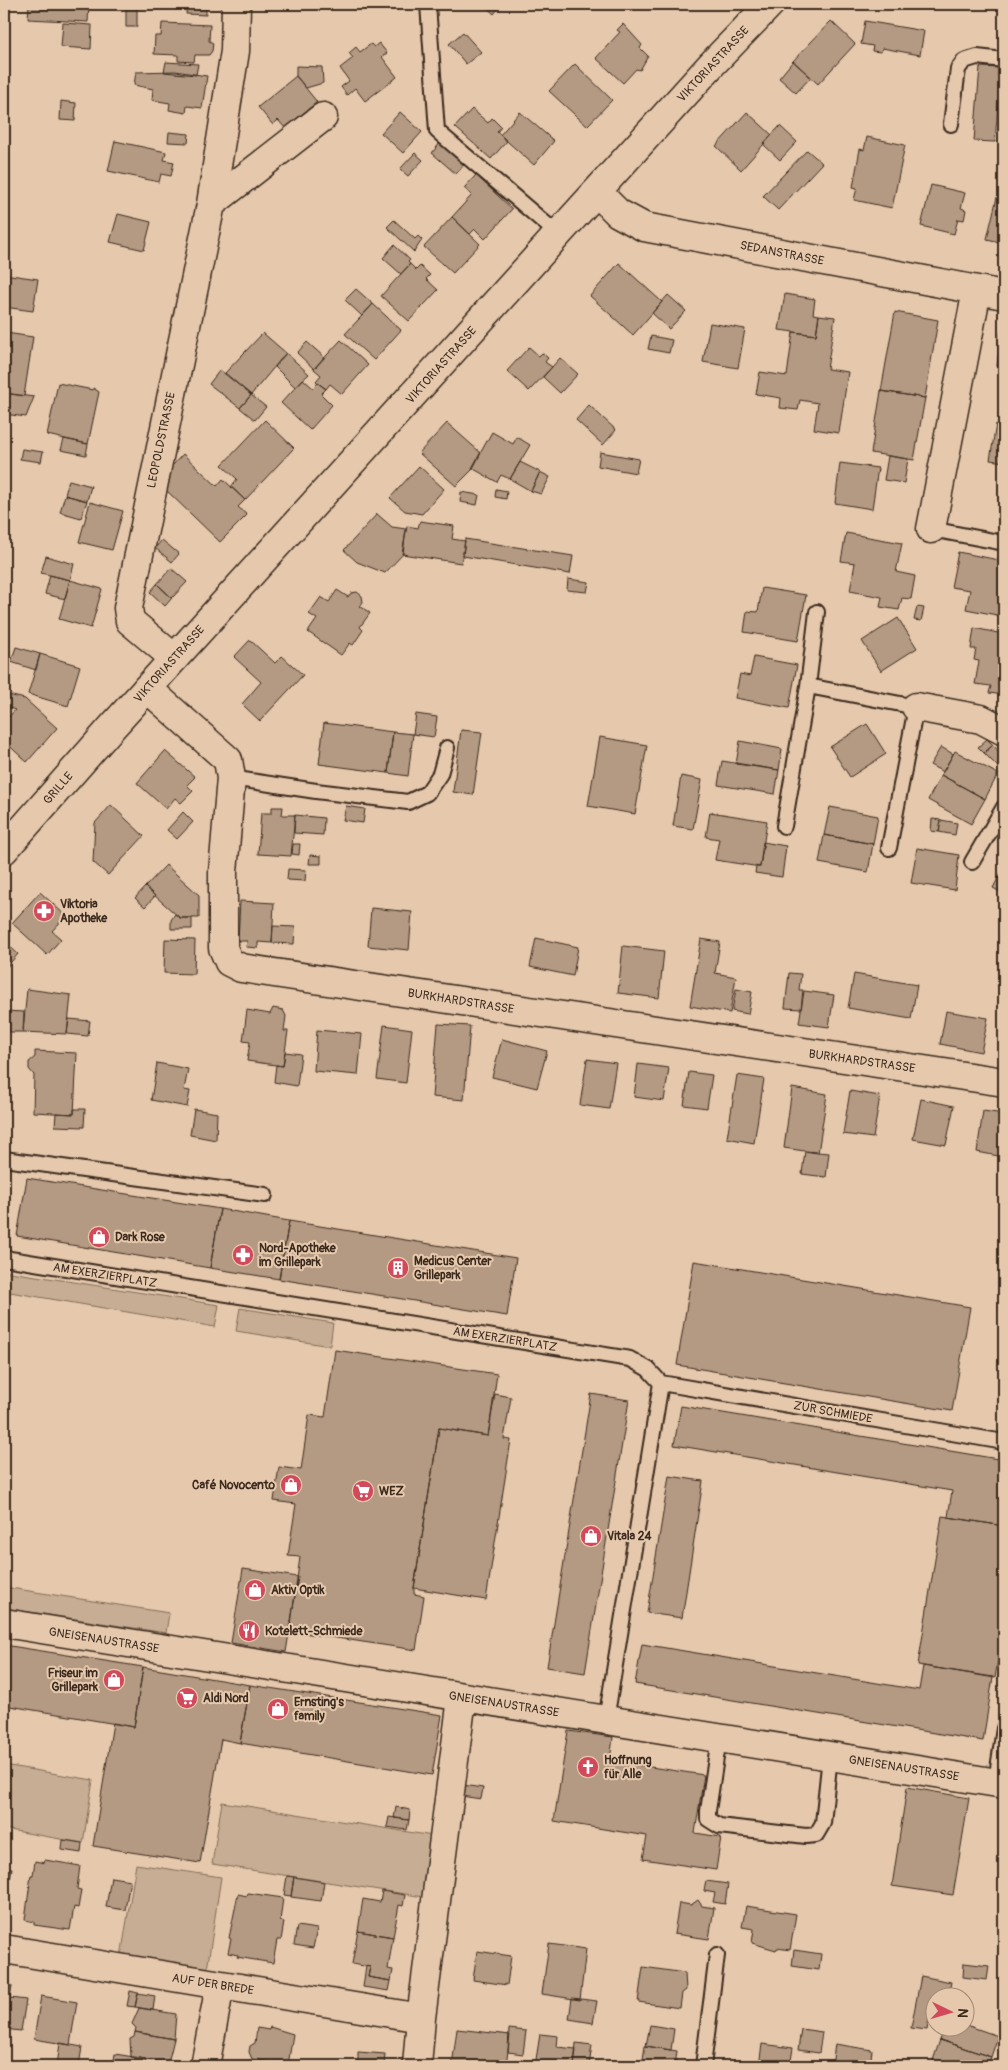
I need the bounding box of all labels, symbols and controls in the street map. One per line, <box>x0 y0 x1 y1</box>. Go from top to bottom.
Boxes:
street label: VIKTORIASTRASSE <box>674 23 753 106</box>
street label: SEDANSTRASSE <box>739 238 825 269</box>
street label: VIKTORIASTRASSE <box>403 324 480 407</box>
street label: LEOPOLDSTRASSE <box>144 391 179 489</box>
street label: VIKTORIASTRASSE <box>131 623 208 706</box>
street label: GRILLE <box>40 769 77 808</box>
place label: Viktoria Apotheke <box>60 897 108 926</box>
pharmacy icon: Viktoria Apotheke <box>32 899 56 923</box>
street label: BURKHARDSTRASSE <box>407 986 515 1017</box>
street label: BURKHARDSTRASSE <box>808 1047 916 1076</box>
shop icon: Dark Rose <box>87 1225 111 1249</box>
place label: Dark Rose <box>115 1230 166 1245</box>
place label: Nord-Apotheke im Grillepark <box>259 1241 337 1270</box>
pharmacy icon: Nord-Apotheke im Grillepark <box>231 1243 255 1267</box>
place label: Medicus Center Grillepark <box>414 1254 492 1283</box>
building icon: Medicus Center Grillepark <box>386 1256 410 1280</box>
street label: AM EXERZIERPLATZ <box>52 1260 158 1291</box>
street label: AM EXERZIERPLATZ <box>452 1324 558 1355</box>
street label: ZUR SCHMIEDE <box>792 1398 873 1427</box>
shop icon: Café Novocento <box>279 1473 303 1497</box>
place label: Café Novocento <box>192 1478 276 1493</box>
supermarket icon: WEZ <box>351 1479 375 1503</box>
place label: WEZ <box>379 1484 404 1499</box>
shop icon: Vitala 24 <box>579 1524 603 1548</box>
place label: Vitala 24 <box>607 1529 651 1544</box>
shop icon: Aktiv Optik <box>243 1578 267 1602</box>
place label: Aktiv Optik <box>271 1583 325 1598</box>
restaurant icon: Kotelett-Schmiede <box>237 1619 261 1643</box>
street label: GNEISENAUSTRASSE <box>48 1624 160 1657</box>
place label: Kotelett-Schmiede <box>265 1624 363 1639</box>
place label: Friseur im Grillepark <box>48 1666 99 1695</box>
shop icon: Friseur im Grillepark <box>102 1668 126 1692</box>
supermarket icon: Aldi Nord <box>175 1686 199 1710</box>
street label: GNEISENAUSTRASSE <box>448 1688 560 1721</box>
place label: Aldi Nord <box>203 1691 249 1706</box>
place label: Ernsting's family <box>294 1695 344 1724</box>
shop icon: Ernsting's family <box>266 1697 290 1721</box>
street label: GNEISENAUSTRASSE <box>848 1752 960 1785</box>
place label: Hoffnung für Alle <box>604 1753 652 1782</box>
church icon: Hoffnung für Alle <box>576 1755 600 1779</box>
street label: AUF DER BREDE <box>171 1971 255 1998</box>
north arrow <box>926 1988 976 2038</box>
text: N <box>954 2008 971 2019</box>

